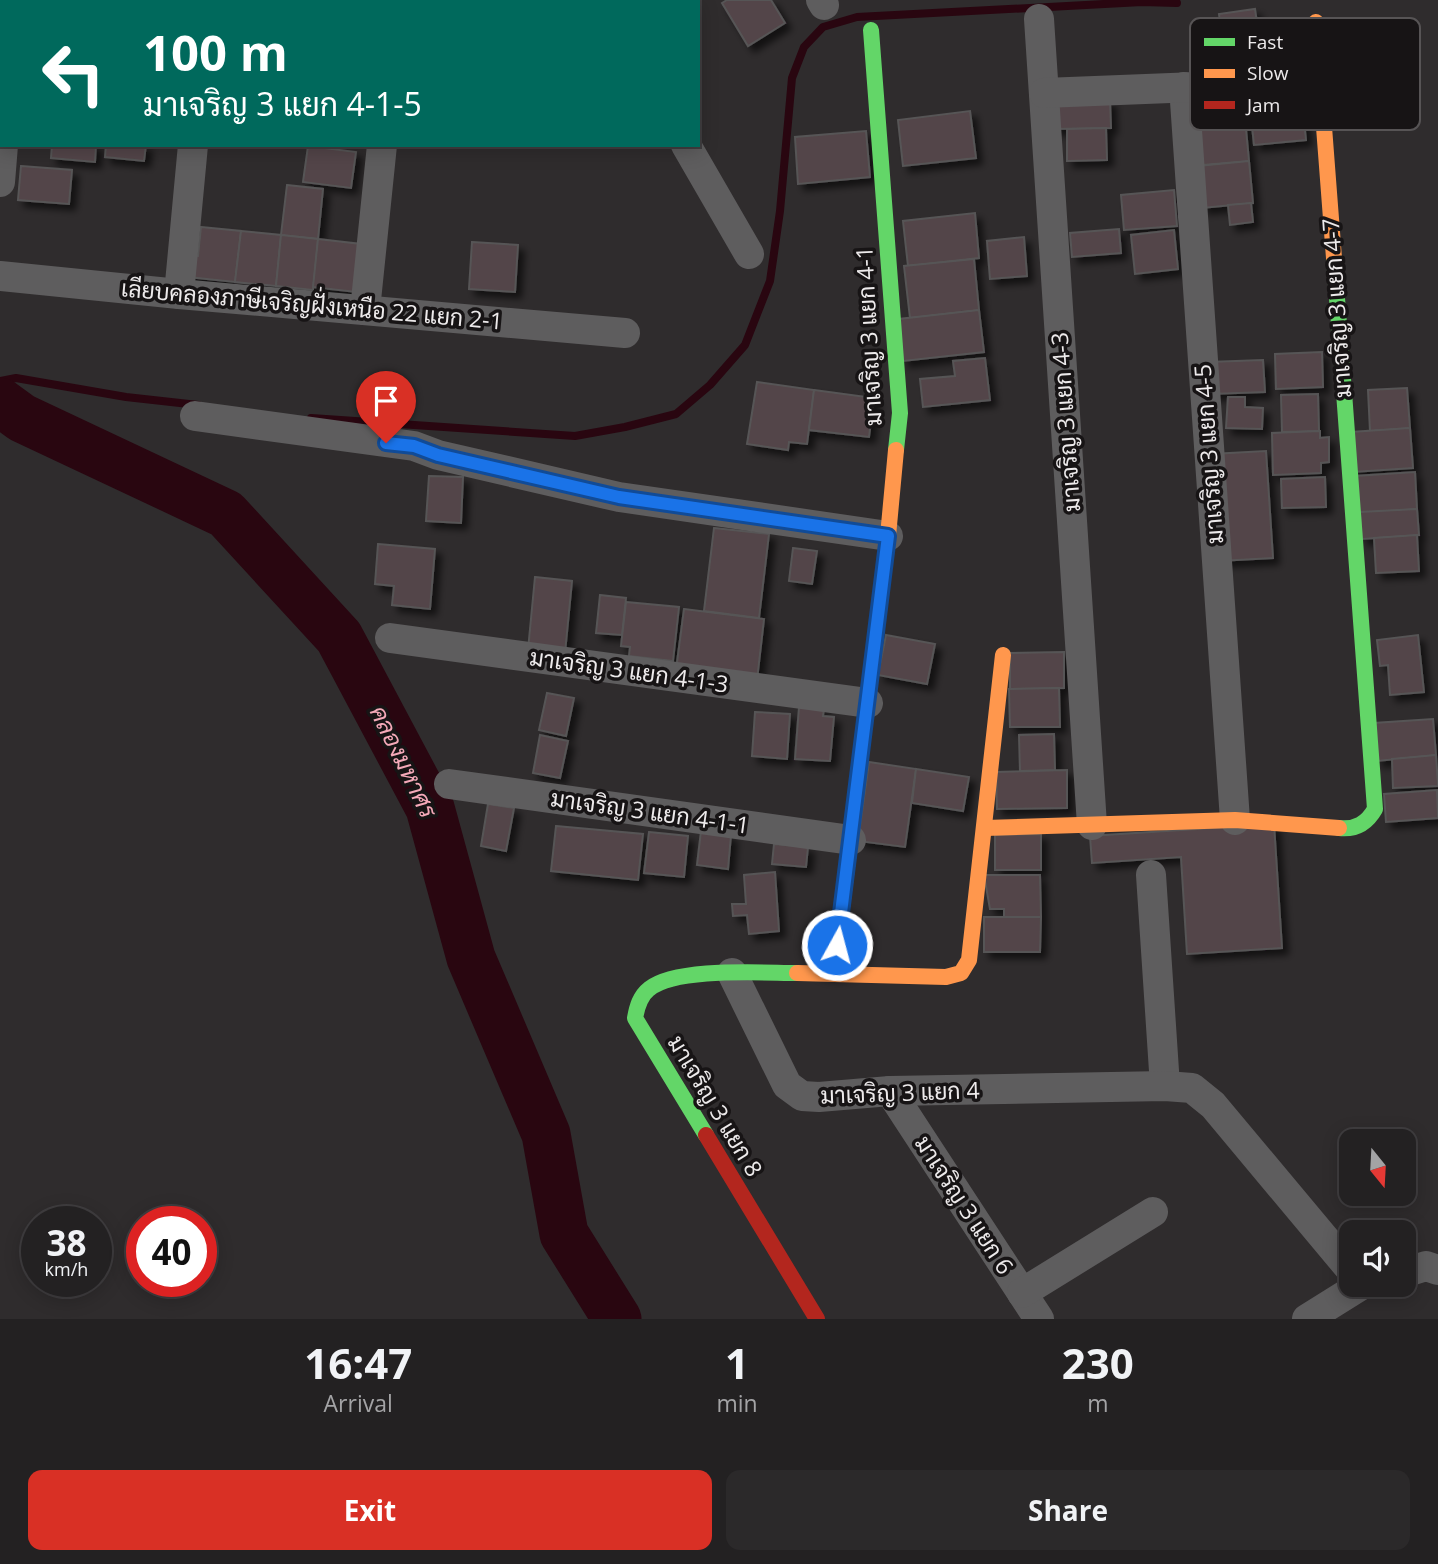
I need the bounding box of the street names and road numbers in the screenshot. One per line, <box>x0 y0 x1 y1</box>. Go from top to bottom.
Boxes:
street label: มาเจริญ 3 แยก 4-7 <box>1314 217 1358 399</box>
street label: มาเจริญ 3 แยก 4-1 <box>847 245 889 427</box>
street label: เลียบคลองภาษีเจริญฝั่งเหนือ 22 แยก 2-1 <box>120 268 505 337</box>
street label: มาเจริญ 3 แยก 4-3 <box>1043 331 1087 513</box>
street label: มาเจริญ 3 แยก 4-5 <box>1186 363 1230 545</box>
street label: มาเจริญ 3 แยก 4-1-3 <box>528 640 731 700</box>
street label: มาเจริญ 3 แยก 4-1-1 <box>549 781 752 841</box>
street label: มาเจริญ 3 แยก 8 <box>661 1029 771 1182</box>
street label: มาเจริญ 3 แยก 4 <box>820 1073 980 1111</box>
street label: มาเจริญ 3 แยก 6 <box>908 1129 1022 1280</box>

